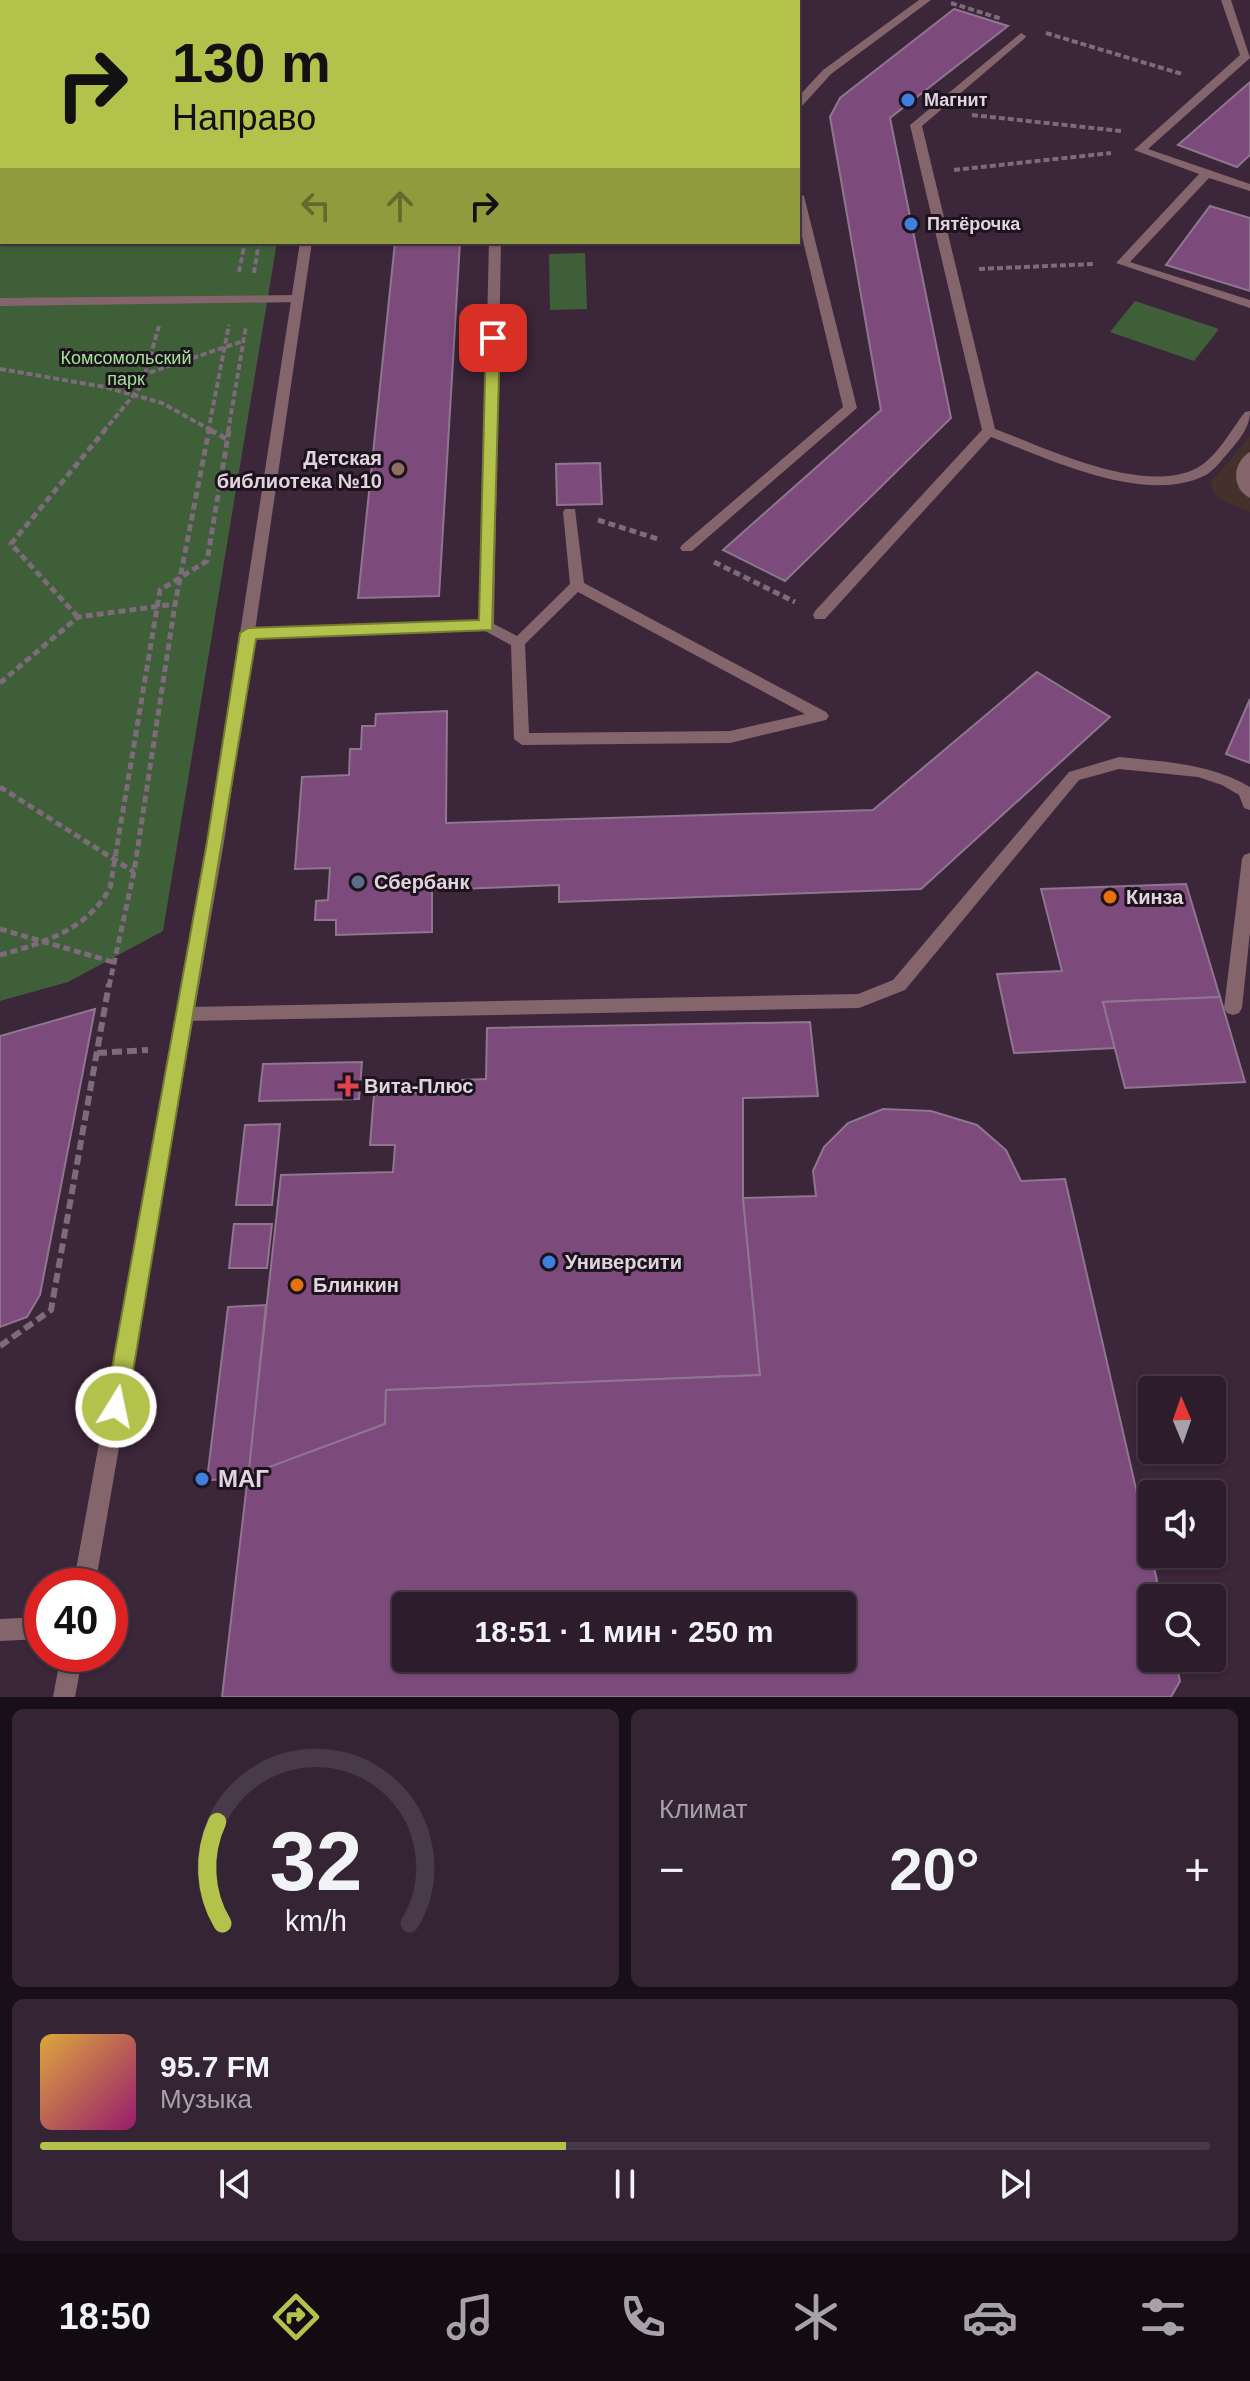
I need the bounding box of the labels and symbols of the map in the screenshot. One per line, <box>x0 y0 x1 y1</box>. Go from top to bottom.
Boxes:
place label: Магнит <box>924 90 988 110</box>
marker: Магнит <box>899 91 917 109</box>
place label: Пятёрочка <box>927 214 1021 234</box>
marker: Пятёрочка <box>902 215 920 233</box>
pin <box>459 304 527 372</box>
park label: Комсомольский парк <box>61 348 191 389</box>
place label: Детская библиотека №10 <box>217 447 382 492</box>
marker: Детская библиотека №10 <box>389 460 407 478</box>
place label: Сбербанк <box>374 871 470 893</box>
marker: Сбербанк <box>349 873 367 891</box>
place label: Кинза <box>1126 886 1184 908</box>
marker: Кинза <box>1101 888 1119 906</box>
place label: Вита-Плюс <box>364 1075 473 1097</box>
marker: Вита-Плюс <box>339 1077 357 1095</box>
place label: Университи <box>565 1251 682 1273</box>
marker: Университи <box>540 1253 558 1271</box>
place label: Блинкин <box>313 1274 399 1296</box>
marker: Блинкин <box>288 1276 306 1294</box>
position arrow <box>74 1365 158 1449</box>
north arrow <box>1138 1376 1226 1464</box>
place label: МАГ <box>218 1465 269 1492</box>
marker: МАГ <box>193 1470 211 1488</box>
speed limit sign: 40 <box>24 1568 128 1672</box>

